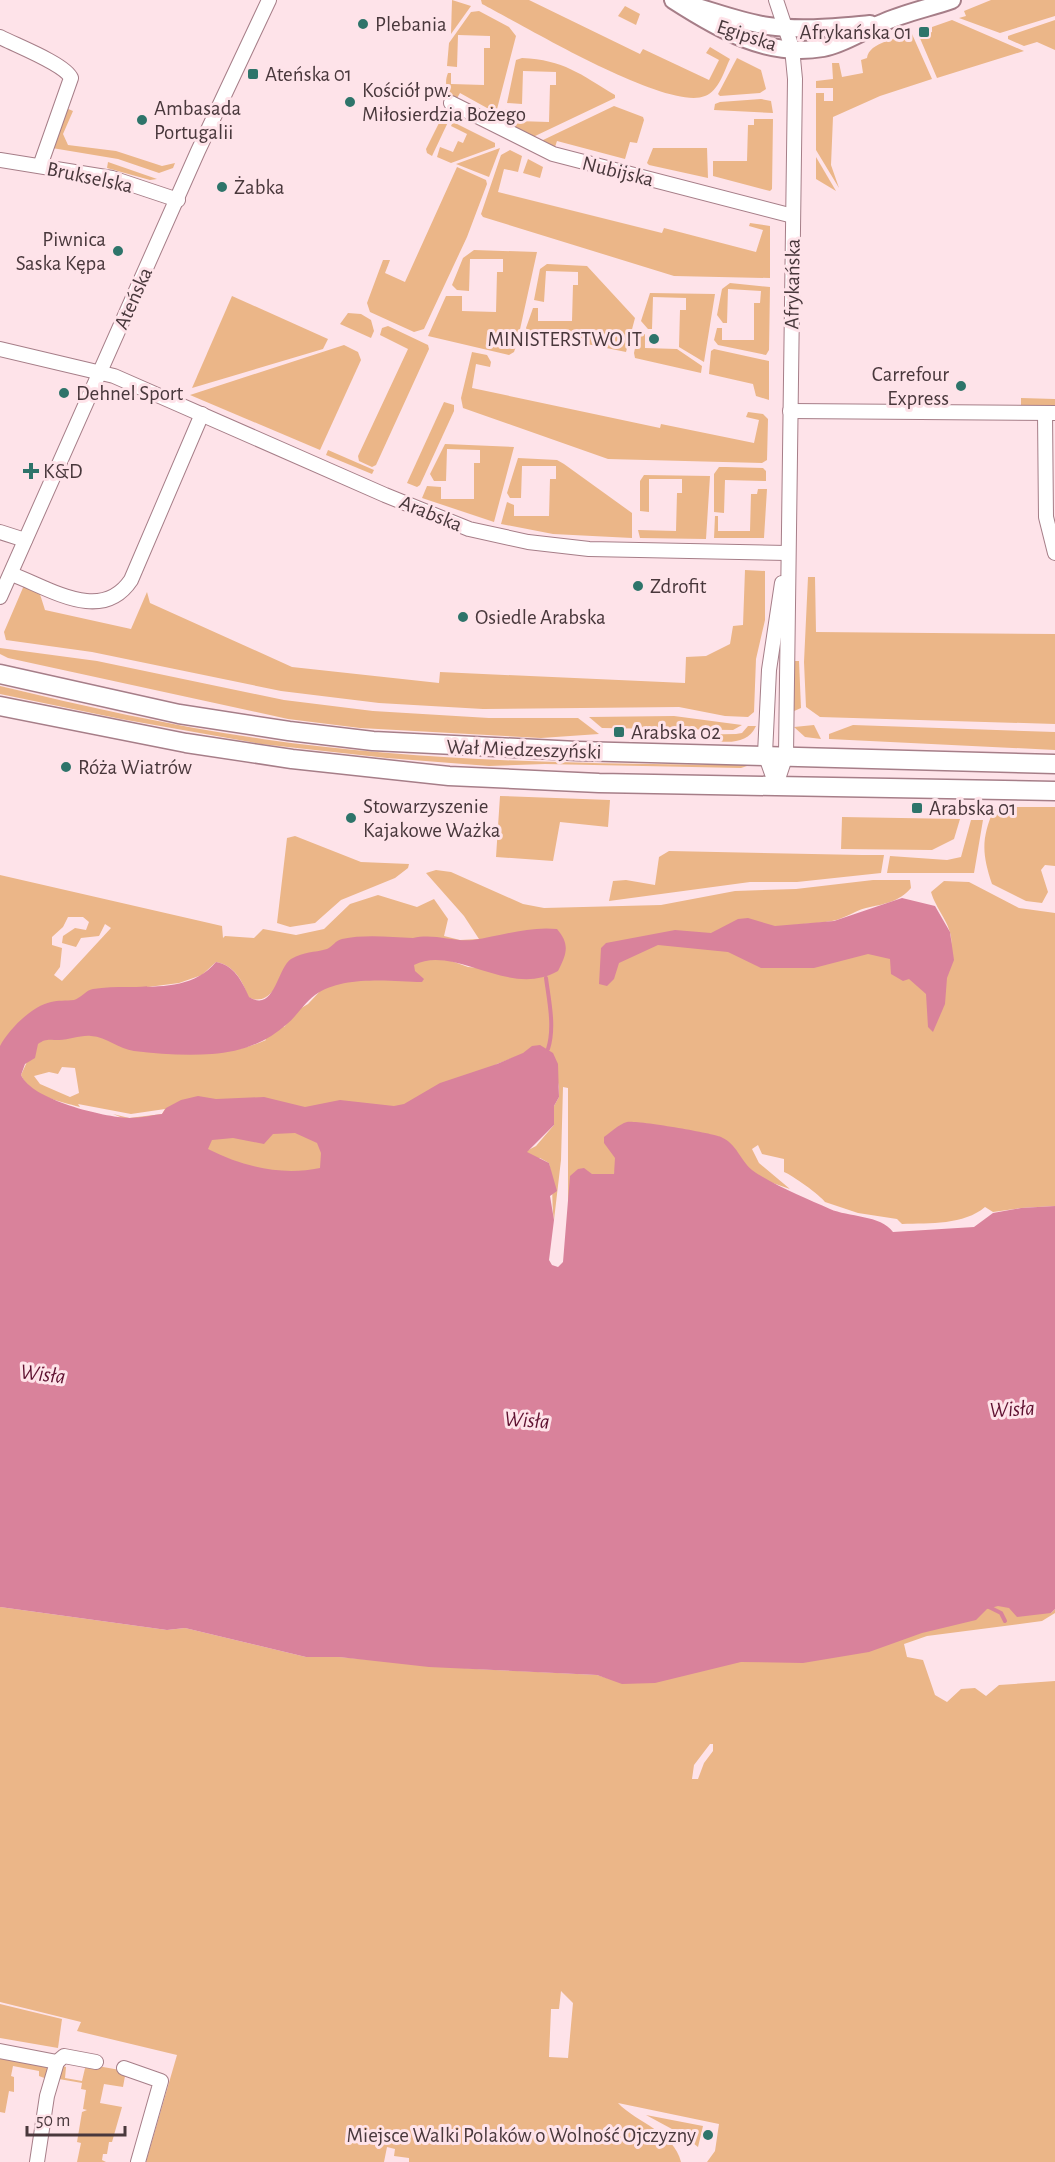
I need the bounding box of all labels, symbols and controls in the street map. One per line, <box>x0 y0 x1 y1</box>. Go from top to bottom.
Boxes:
place label: Plebania <box>375 14 447 35</box>
street label: Egipska <box>714 16 780 55</box>
marker: Plebania <box>356 17 370 31</box>
place label: Afrykańska 01 <box>800 22 912 43</box>
marker: Afrykańska 01 <box>917 25 931 39</box>
place label: Ateńska 01 <box>265 64 352 85</box>
marker: Ateńska 01 <box>246 67 260 81</box>
place label: Kościół pw. Miłosierdzia Bożego <box>362 80 526 125</box>
marker: Kościół pw. Miłosierdzia Bożego <box>343 95 357 109</box>
place label: Ambasada Portugalii <box>154 98 242 143</box>
marker: Ambasada Portugalii <box>135 113 149 127</box>
street label: Nubijska <box>580 152 656 191</box>
street label: Brukselska <box>45 158 135 197</box>
place label: Żabka <box>234 176 285 198</box>
marker: Żabka <box>215 180 229 194</box>
place label: Piwnica Saska Kępa <box>16 229 106 274</box>
street label: Afrykańska <box>781 238 804 329</box>
marker: Piwnica Saska Kępa <box>111 244 125 258</box>
street label: Ateńska <box>111 264 156 332</box>
place label: MINISTERSTWO IT <box>487 329 642 350</box>
marker: MINISTERSTWO IT <box>647 332 661 346</box>
place label: Carrefour Express <box>872 364 949 409</box>
marker: Carrefour Express <box>954 379 968 393</box>
place label: Dehnel Sport <box>76 383 184 404</box>
marker: Dehnel Sport <box>57 386 71 400</box>
place label: K&D <box>43 461 83 482</box>
marker: K&D <box>24 464 38 478</box>
street label: Arabska <box>396 491 465 536</box>
place label: Zdrofit <box>650 576 707 597</box>
marker: Zdrofit <box>631 579 645 593</box>
place label: Osiedle Arabska <box>475 607 606 628</box>
marker: Osiedle Arabska <box>456 610 470 624</box>
place label: Arabska 02 <box>631 722 721 743</box>
marker: Arabska 02 <box>612 725 626 739</box>
street label: Wał Miedzeszyński <box>446 736 602 763</box>
place label: Róża Wiatrów <box>78 757 192 778</box>
marker: Róża Wiatrów <box>59 760 73 774</box>
place label: Stowarzyszenie Kajakowe Ważka <box>363 796 501 841</box>
place label: Arabska 01 <box>929 798 1016 819</box>
marker: Arabska 01 <box>910 801 924 815</box>
marker: Stowarzyszenie Kajakowe Ważka <box>344 811 358 825</box>
water label: Wisła <box>19 1360 67 1388</box>
water label: Wisła <box>989 1397 1035 1421</box>
water label: Wisła <box>503 1407 550 1433</box>
scale bar <box>27 2099 124 2137</box>
text: 50 m <box>36 2112 70 2130</box>
place label: Miejsce Walki Polaków o Wolność Ojczyzny <box>346 2125 696 2146</box>
marker: Miejsce Walki Polaków o Wolność Ojczyzny <box>701 2128 715 2142</box>

